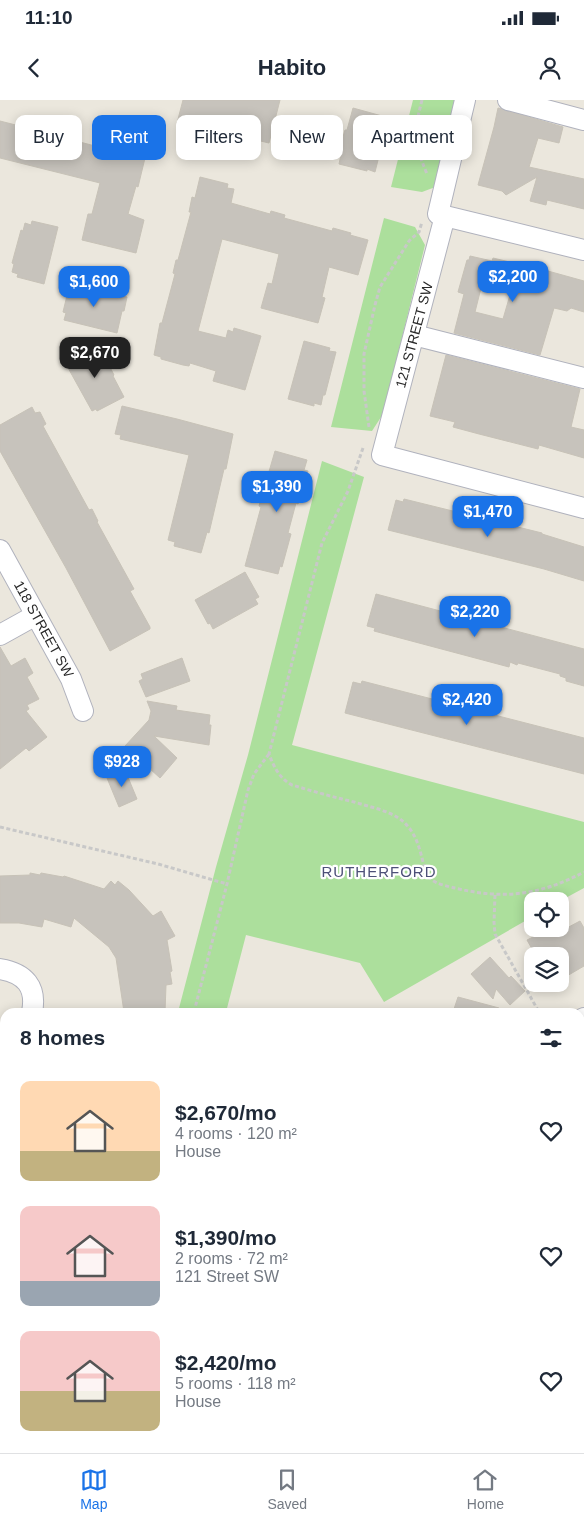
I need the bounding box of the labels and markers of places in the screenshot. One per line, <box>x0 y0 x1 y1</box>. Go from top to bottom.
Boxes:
pin: $2,200 <box>472 260 554 303</box>
pin: $1,600 <box>53 266 135 308</box>
pin: $2,670 <box>54 336 136 379</box>
pin: $1,390 <box>236 470 318 513</box>
pin: $1,470 <box>447 496 529 538</box>
pin: $2,220 <box>434 596 516 638</box>
pin: $2,420 <box>426 684 508 726</box>
pin: $928 <box>92 746 152 788</box>

